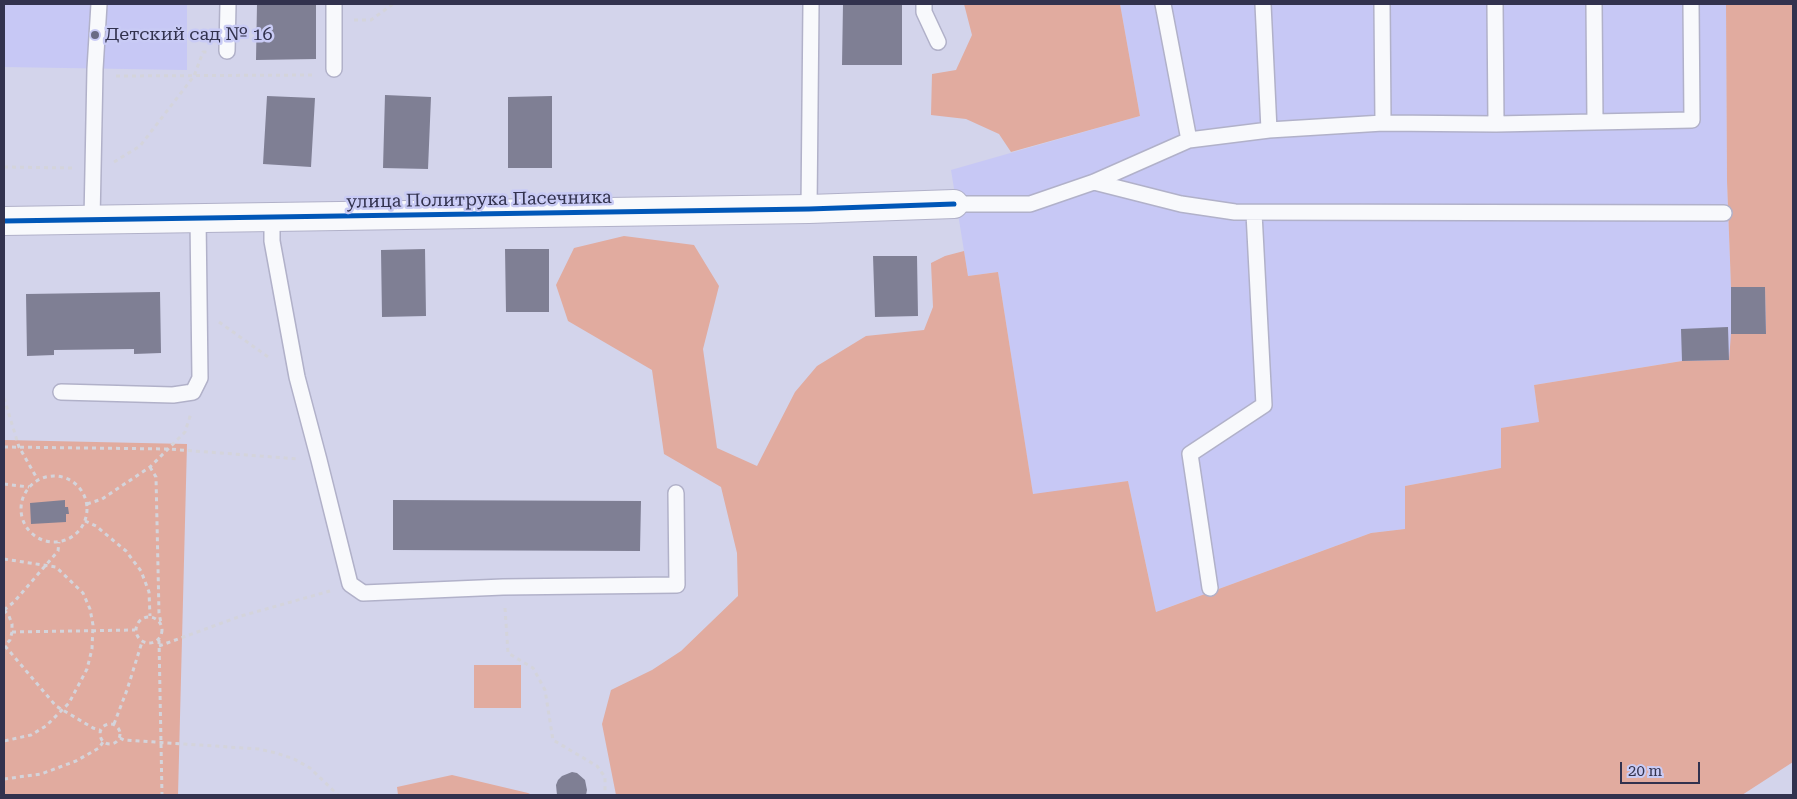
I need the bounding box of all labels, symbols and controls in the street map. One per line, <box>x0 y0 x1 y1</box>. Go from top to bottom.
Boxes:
place label: Детский сад № 16 <box>105 24 273 46</box>
marker: Детский сад № 16 <box>89 29 101 41</box>
street label: улица Политрука Пасечника <box>346 187 612 213</box>
scale bar <box>1622 752 1702 784</box>
text: 20 m <box>1628 762 1662 780</box>

